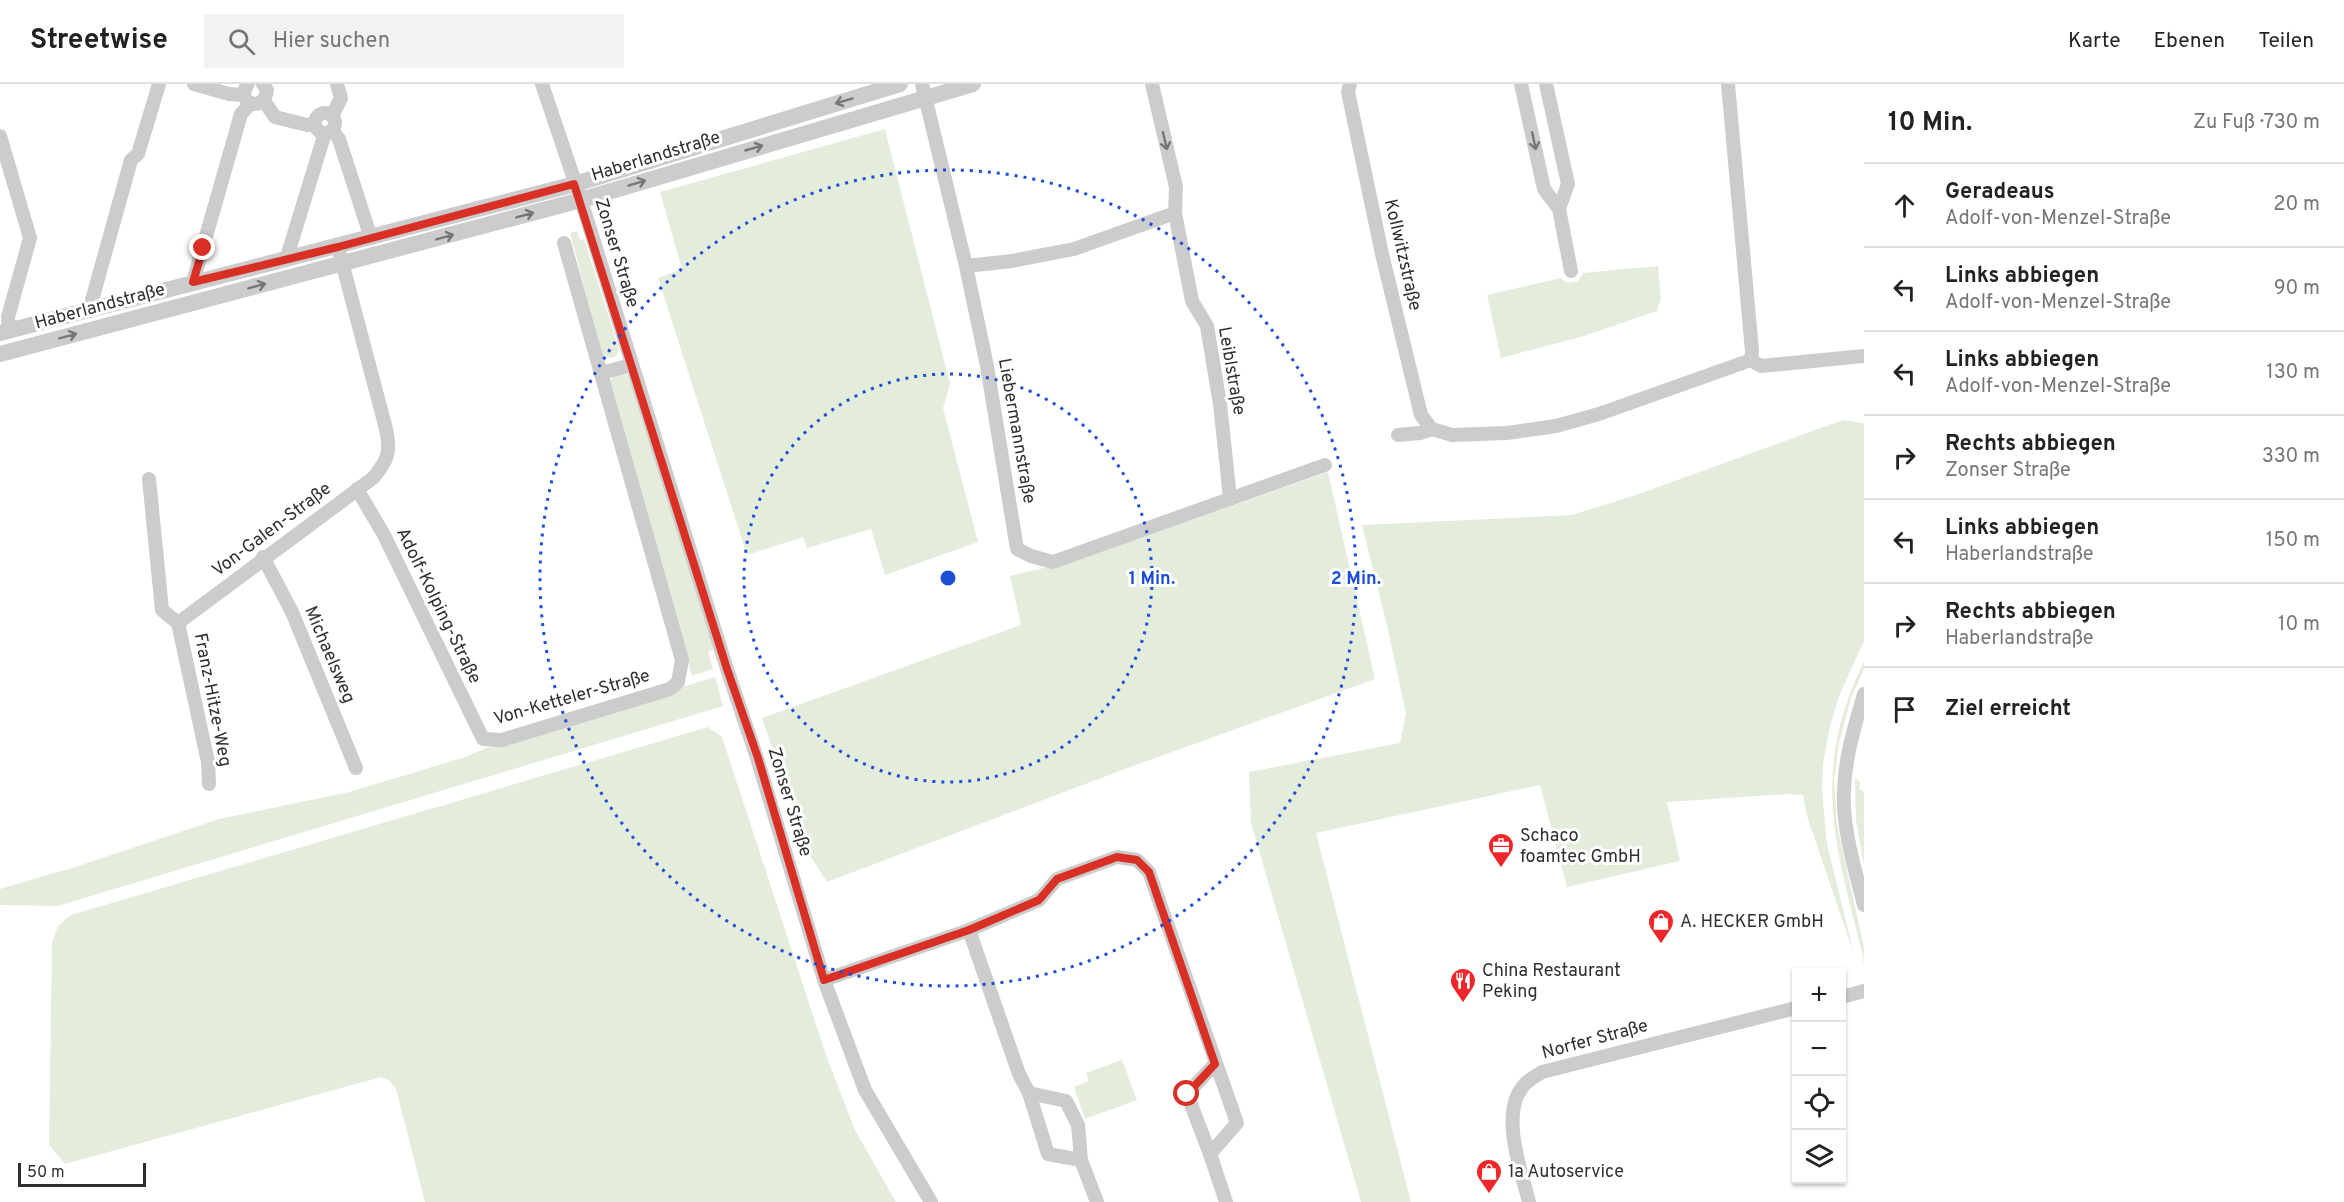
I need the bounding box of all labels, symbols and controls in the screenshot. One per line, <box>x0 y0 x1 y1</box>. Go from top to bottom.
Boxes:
search box <box>204 14 624 68</box>
text: Streetwise <box>30 23 168 59</box>
icon: search <box>225 25 258 58</box>
text: Hier suchen <box>273 28 390 55</box>
text: Karte <box>2068 28 2120 55</box>
text: Ebenen <box>2153 28 2225 55</box>
text: Teilen <box>2258 28 2314 55</box>
one-way arrow <box>835 97 854 108</box>
text: 10 Min. <box>1888 107 1972 140</box>
text: Zu Fuß · 730 m <box>2193 110 2320 136</box>
street label: Haberlandstraße <box>589 126 723 188</box>
one-way arrow <box>1160 131 1171 150</box>
one-way arrow <box>1529 131 1540 150</box>
one-way arrow <box>744 142 763 153</box>
one-way arrow <box>627 177 646 188</box>
text: Geradeaus <box>1945 179 2055 206</box>
icon: ahead <box>1888 189 1921 222</box>
text: 20 m <box>2273 192 2320 218</box>
street label: Zonser Straße <box>588 196 644 310</box>
street label: Kollwitzstraße <box>1378 197 1426 313</box>
text: Adolf-von-Menzel-Straße <box>1945 206 2171 232</box>
one-way arrow <box>515 209 534 220</box>
one-way arrow <box>435 231 454 242</box>
route end <box>189 234 215 260</box>
text: Links abbiegen <box>1945 263 2099 290</box>
icon: left <box>1888 273 1921 306</box>
text: 90 m <box>2274 276 2320 302</box>
street label: Haberlandstraße <box>32 279 168 335</box>
one-way arrow <box>247 280 266 292</box>
text: Adolf-von-Menzel-Straße <box>1945 290 2171 316</box>
street label: Leiblstraße <box>1212 325 1250 417</box>
one-way arrow <box>58 330 77 341</box>
text: Links abbiegen <box>1945 347 2099 374</box>
street label: Liebermannstraße <box>992 357 1040 505</box>
icon: left <box>1888 357 1921 390</box>
text: 130 m <box>2266 360 2320 386</box>
text: Adolf-von-Menzel-Straße <box>1945 374 2171 400</box>
text: Rechts abbiegen <box>1945 431 2116 458</box>
icon: right <box>1888 441 1921 474</box>
text: 330 m <box>2262 444 2320 470</box>
text: Zonser Straße <box>1945 458 2071 484</box>
street label: Von-Galen-Straße <box>208 478 336 582</box>
text: Links abbiegen <box>1945 515 2099 542</box>
street label: Adolf-Kolping-Straße <box>390 524 486 688</box>
icon: left <box>1888 525 1921 558</box>
text: 150 m <box>2266 528 2320 554</box>
text: Haberlandstraße <box>1945 542 2094 568</box>
centre of rings <box>938 568 958 588</box>
text: 1 Min. <box>1129 568 1175 591</box>
text: 2 Min. <box>1331 568 1381 591</box>
text: Rechts abbiegen <box>1945 599 2116 626</box>
street label: Michaelsweg <box>298 603 360 707</box>
icon: right <box>1888 609 1921 642</box>
text: 10 m <box>2278 612 2320 638</box>
text: Haberlandstraße <box>1945 626 2094 652</box>
street label: Franz-Hitze-Weg <box>188 631 236 769</box>
street label: Von-Ketteler-Straße <box>491 665 653 731</box>
icon: arrive <box>1888 693 1921 726</box>
text: Ziel erreicht <box>1945 696 2071 723</box>
street label: Zonser Straße <box>761 745 817 859</box>
place label: Schaco foamtec GmbH <box>1520 825 1641 869</box>
office icon: Schaco foamtec GmbH <box>1486 831 1516 869</box>
shop icon: A. HECKER GmbH <box>1646 907 1676 945</box>
place label: A. HECKER GmbH <box>1680 911 1824 934</box>
place label: China Restaurant Peking <box>1482 960 1621 1004</box>
restaurant icon: China Restaurant Peking <box>1448 966 1478 1004</box>
map controls <box>1792 968 1846 1184</box>
button: + <box>1792 968 1846 1022</box>
street label: Norfer Straße <box>1539 1015 1651 1065</box>
button: − <box>1792 1022 1846 1076</box>
button: locate <box>1792 1076 1846 1130</box>
route start <box>1173 1080 1199 1106</box>
button: layers <box>1792 1130 1846 1184</box>
shop icon: 1a Autoservice <box>1474 1157 1504 1195</box>
scale bar <box>18 1160 146 1188</box>
place label: 1a Autoservice <box>1508 1161 1624 1184</box>
text: 50 m <box>27 1163 65 1183</box>

